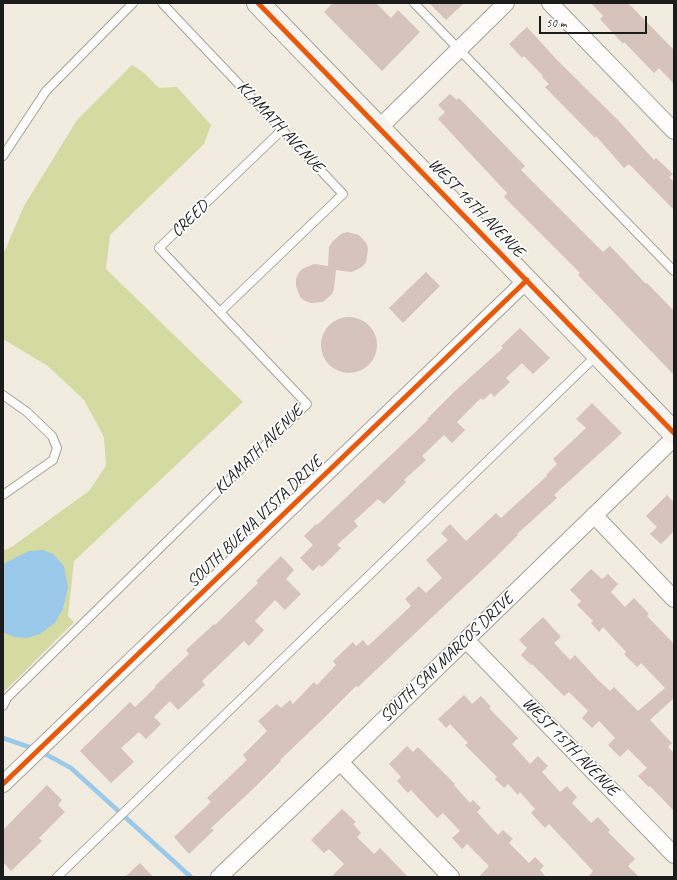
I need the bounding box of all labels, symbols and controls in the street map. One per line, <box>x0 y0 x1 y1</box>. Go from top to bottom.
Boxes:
scale bar <box>541 8 649 34</box>
text: 50 m <box>546 15 566 31</box>
street label: KLAMATH AVENUE <box>232 77 328 177</box>
street label: WEST 16TH AVENUE <box>424 154 528 262</box>
street label: CREED <box>167 196 213 242</box>
street label: KLAMATH AVENUE <box>210 401 308 499</box>
street label: SOUTH BUENA VISTA DRIVE <box>183 452 327 592</box>
street label: SOUTH SAN MARCOS DRIVE <box>376 589 518 727</box>
street label: WEST 15TH AVENUE <box>518 693 622 801</box>

